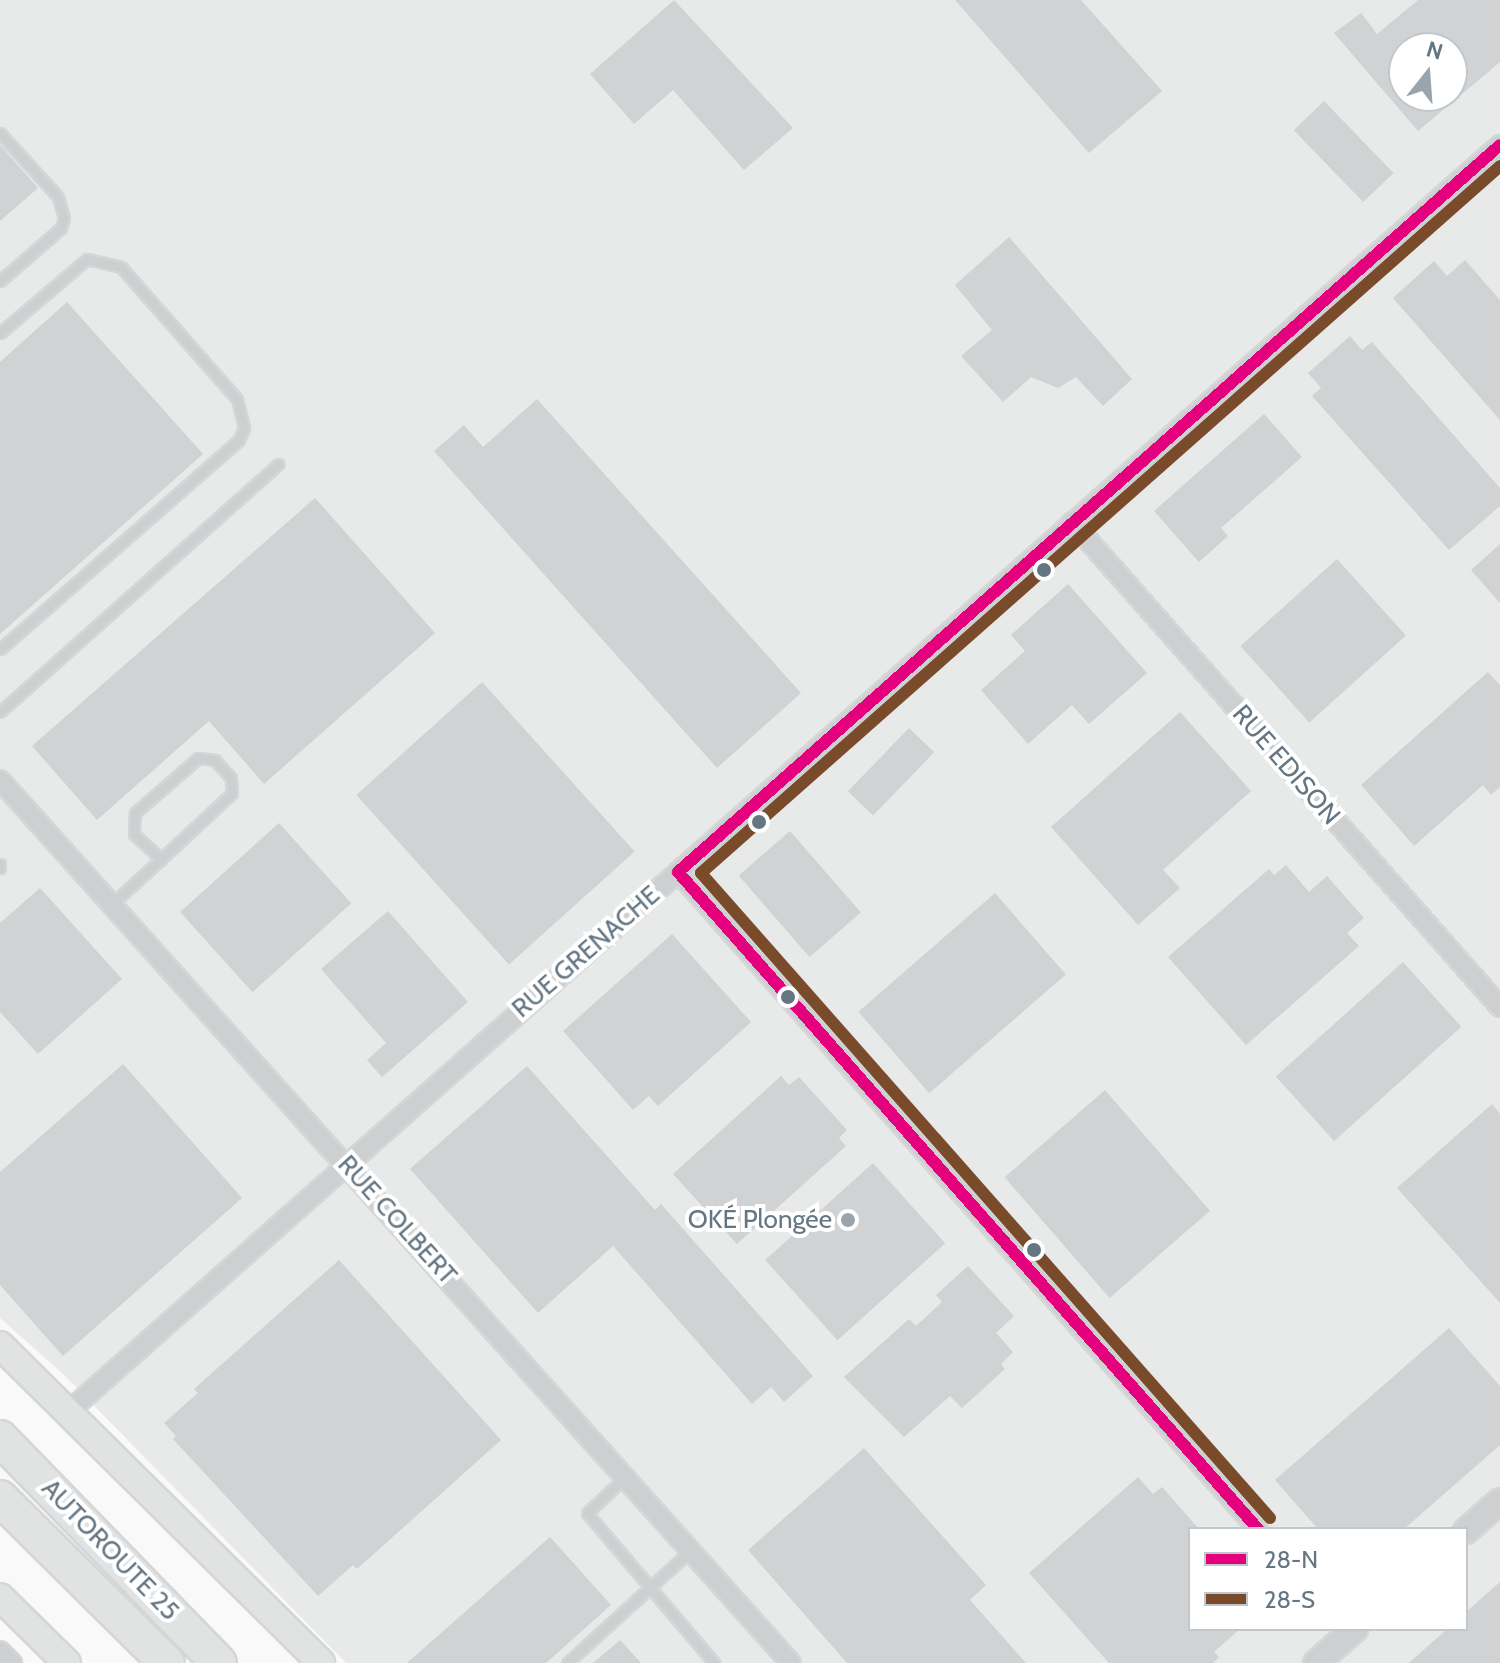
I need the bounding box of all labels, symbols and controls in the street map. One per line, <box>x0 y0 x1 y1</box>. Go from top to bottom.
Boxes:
north arrow <box>1388 32 1468 112</box>
text: N <box>1423 35 1446 66</box>
unlabelled marker <box>1036 562 1052 578</box>
street label: RUE EDISON <box>1226 699 1346 831</box>
unlabelled marker <box>751 814 767 830</box>
street label: RUE GRENACHE <box>506 880 666 1024</box>
unlabelled marker <box>780 989 796 1005</box>
street label: RUE COLBERT <box>331 1149 463 1291</box>
place label: OKÉ Plongée <box>688 1204 832 1236</box>
marker: OKÉ Plongée <box>839 1211 857 1229</box>
unlabelled marker <box>1026 1242 1042 1258</box>
street label: AUTOROUTE 25 <box>35 1473 185 1627</box>
legend <box>1188 1527 1468 1631</box>
text: 28-N <box>1264 1545 1318 1574</box>
text: 28-S <box>1264 1585 1315 1614</box>

